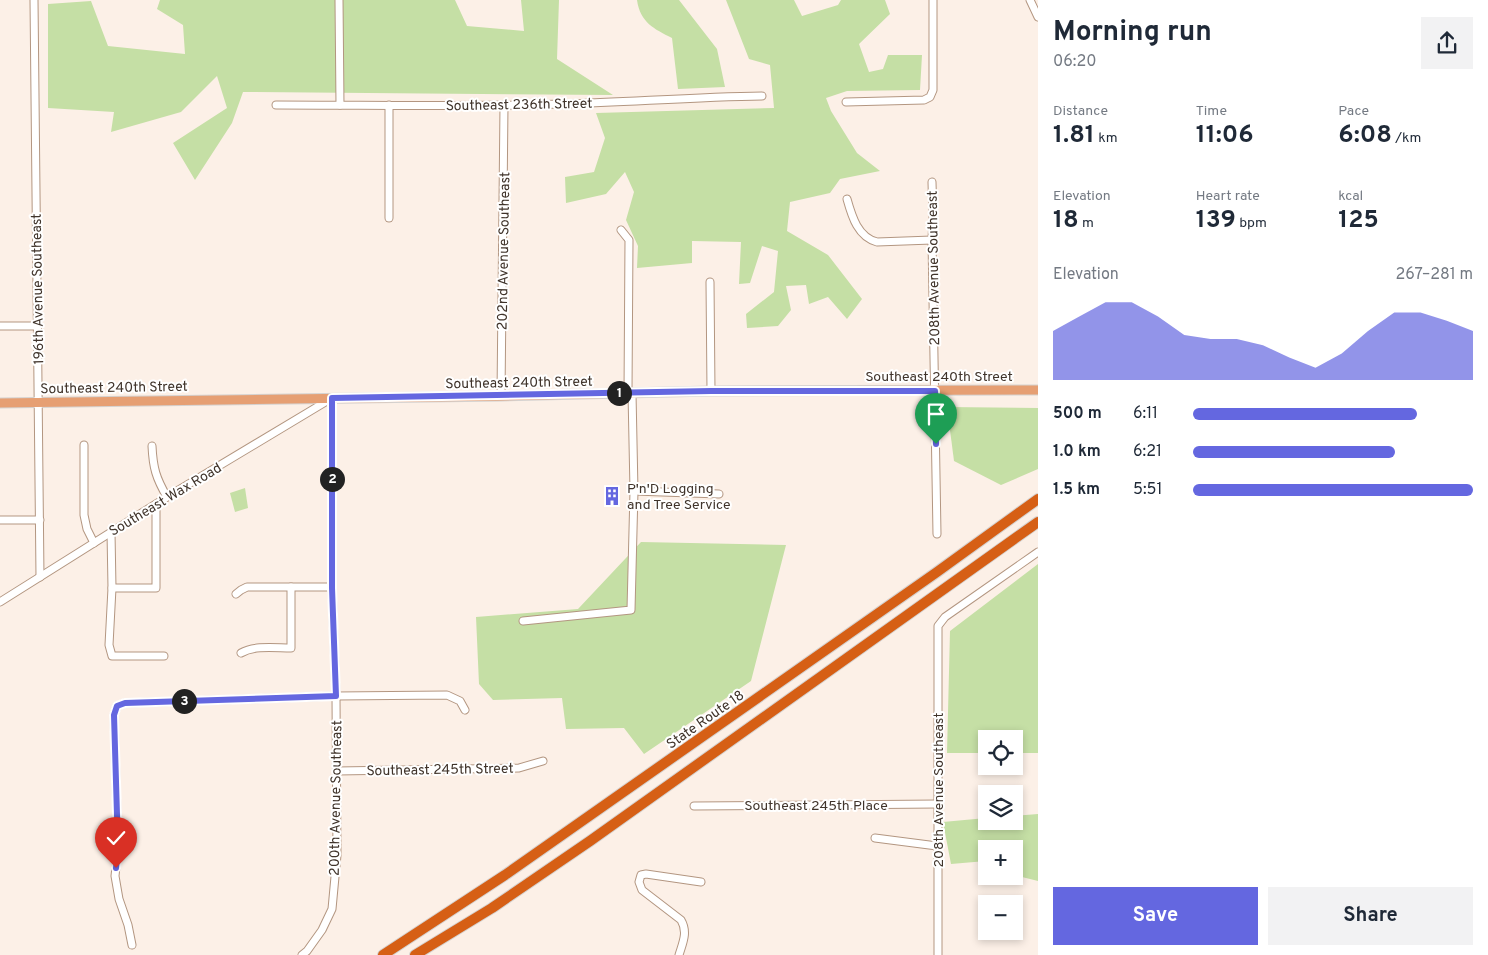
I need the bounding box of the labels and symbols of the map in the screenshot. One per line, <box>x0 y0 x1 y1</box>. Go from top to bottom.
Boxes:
street label: Southeast 236th Street <box>445 96 593 115</box>
street label: 202nd Avenue Southeast <box>495 172 514 330</box>
street label: 208th Avenue Southeast <box>925 190 944 346</box>
street label: 196th Avenue Southeast <box>29 213 48 365</box>
street label: Southeast 240th Street <box>865 369 1013 386</box>
street label: Southeast 240th Street <box>445 374 593 393</box>
street label: Southeast 240th Street <box>40 379 188 398</box>
pin: 1 <box>606 380 632 406</box>
pin <box>915 393 957 444</box>
street label: Southeast Wax Road <box>106 460 225 541</box>
pin: 2 <box>320 466 344 492</box>
place label: P'n'D Logging and Tree Service <box>627 481 731 514</box>
building icon: P'n'D Logging and Tree Service <box>601 485 623 507</box>
street label: State Route 18 <box>664 687 748 753</box>
pin: 3 <box>172 688 196 714</box>
street label: 208th Avenue Southeast <box>931 712 948 868</box>
street label: 200th Avenue Southeast <box>327 720 346 876</box>
street label: Southeast 245th Street <box>366 761 514 780</box>
street label: Southeast 245th Place <box>744 798 888 815</box>
pin <box>95 817 137 868</box>

